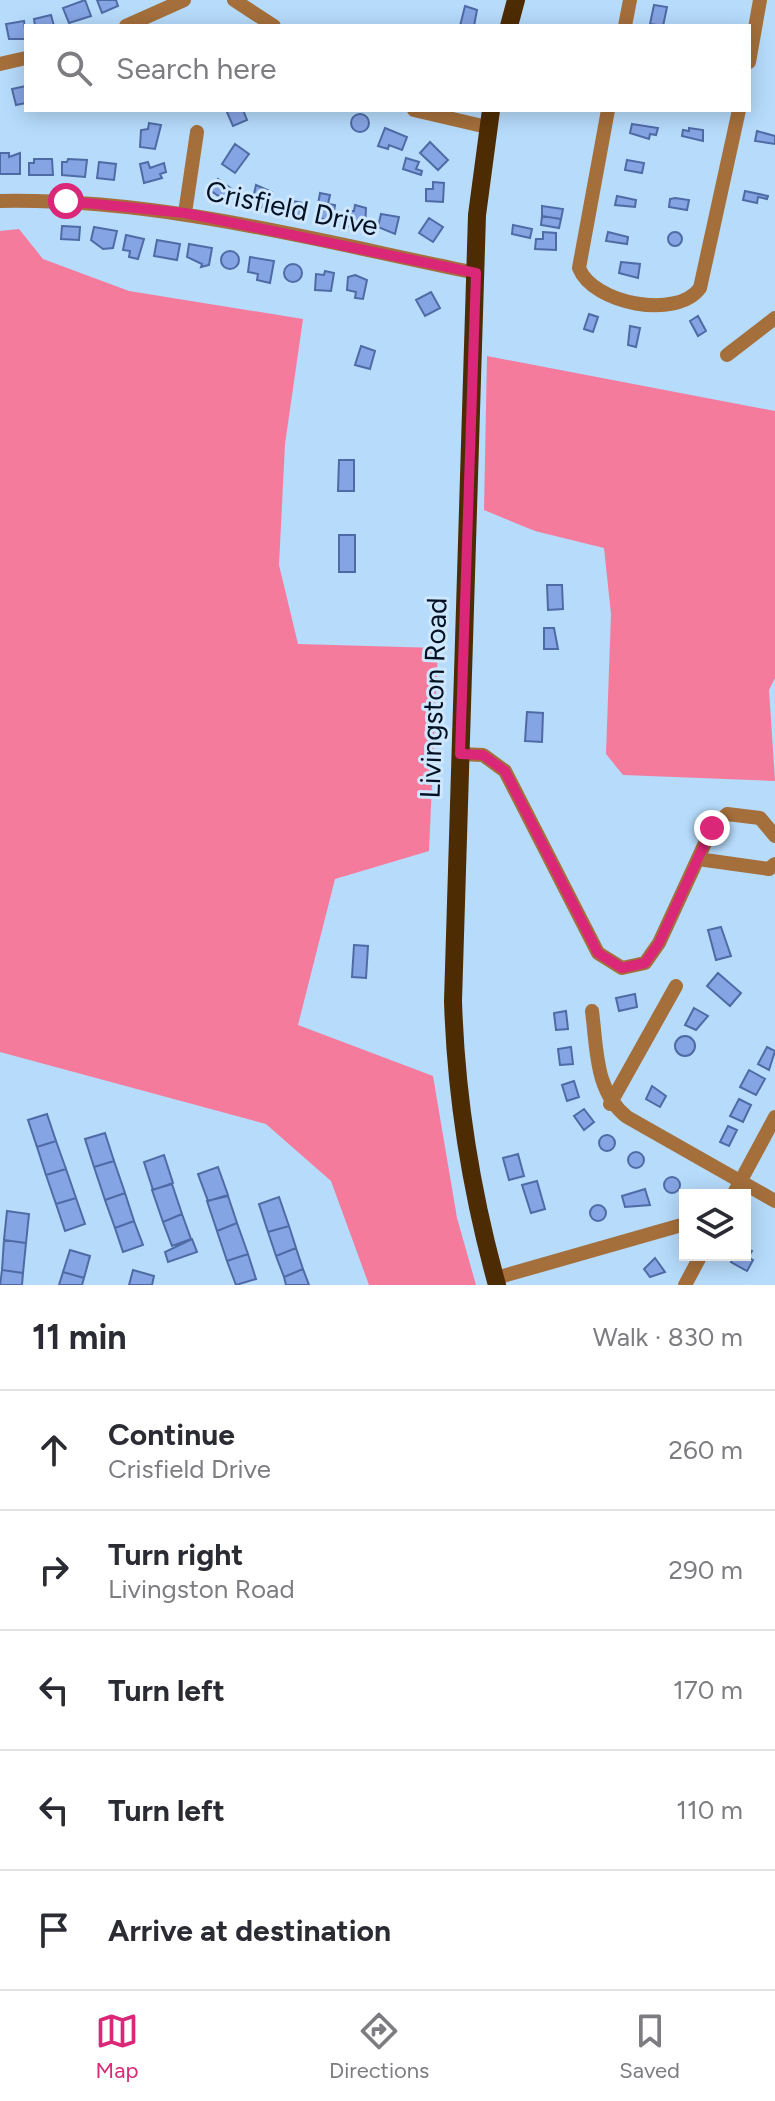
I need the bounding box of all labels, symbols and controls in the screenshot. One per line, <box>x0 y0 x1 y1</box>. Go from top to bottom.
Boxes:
search box <box>24 24 751 112</box>
icon: search <box>52 46 96 90</box>
text: Search here <box>116 50 276 87</box>
street label: Crisfield Drive <box>203 173 381 243</box>
route start <box>48 183 84 219</box>
street label: Livingston Road <box>413 597 453 799</box>
route end <box>694 810 730 846</box>
map controls <box>679 1189 751 1261</box>
button: layers <box>679 1189 751 1261</box>
text: 11 min <box>32 1317 127 1358</box>
text: Walk · 830 m <box>593 1321 743 1353</box>
text: Continue <box>108 1416 235 1453</box>
icon: ahead <box>32 1428 76 1472</box>
text: 260 m <box>669 1434 743 1466</box>
text: Crisfield Drive <box>108 1453 271 1485</box>
text: Turn right <box>108 1536 243 1573</box>
icon: right <box>32 1548 76 1592</box>
text: 290 m <box>669 1554 743 1586</box>
text: Livingston Road <box>108 1573 295 1605</box>
icon: left <box>32 1668 76 1712</box>
text: Turn left <box>108 1672 225 1709</box>
text: 170 m <box>673 1674 743 1706</box>
icon: left <box>32 1788 76 1832</box>
text: Turn left <box>108 1792 225 1829</box>
text: 110 m <box>676 1794 743 1826</box>
icon: arrive <box>32 1908 76 1952</box>
text: Arrive at destination <box>108 1912 391 1949</box>
tab: Map <box>95 2009 139 2084</box>
tab: Directions <box>329 2009 429 2084</box>
tab: Saved <box>619 2009 680 2084</box>

